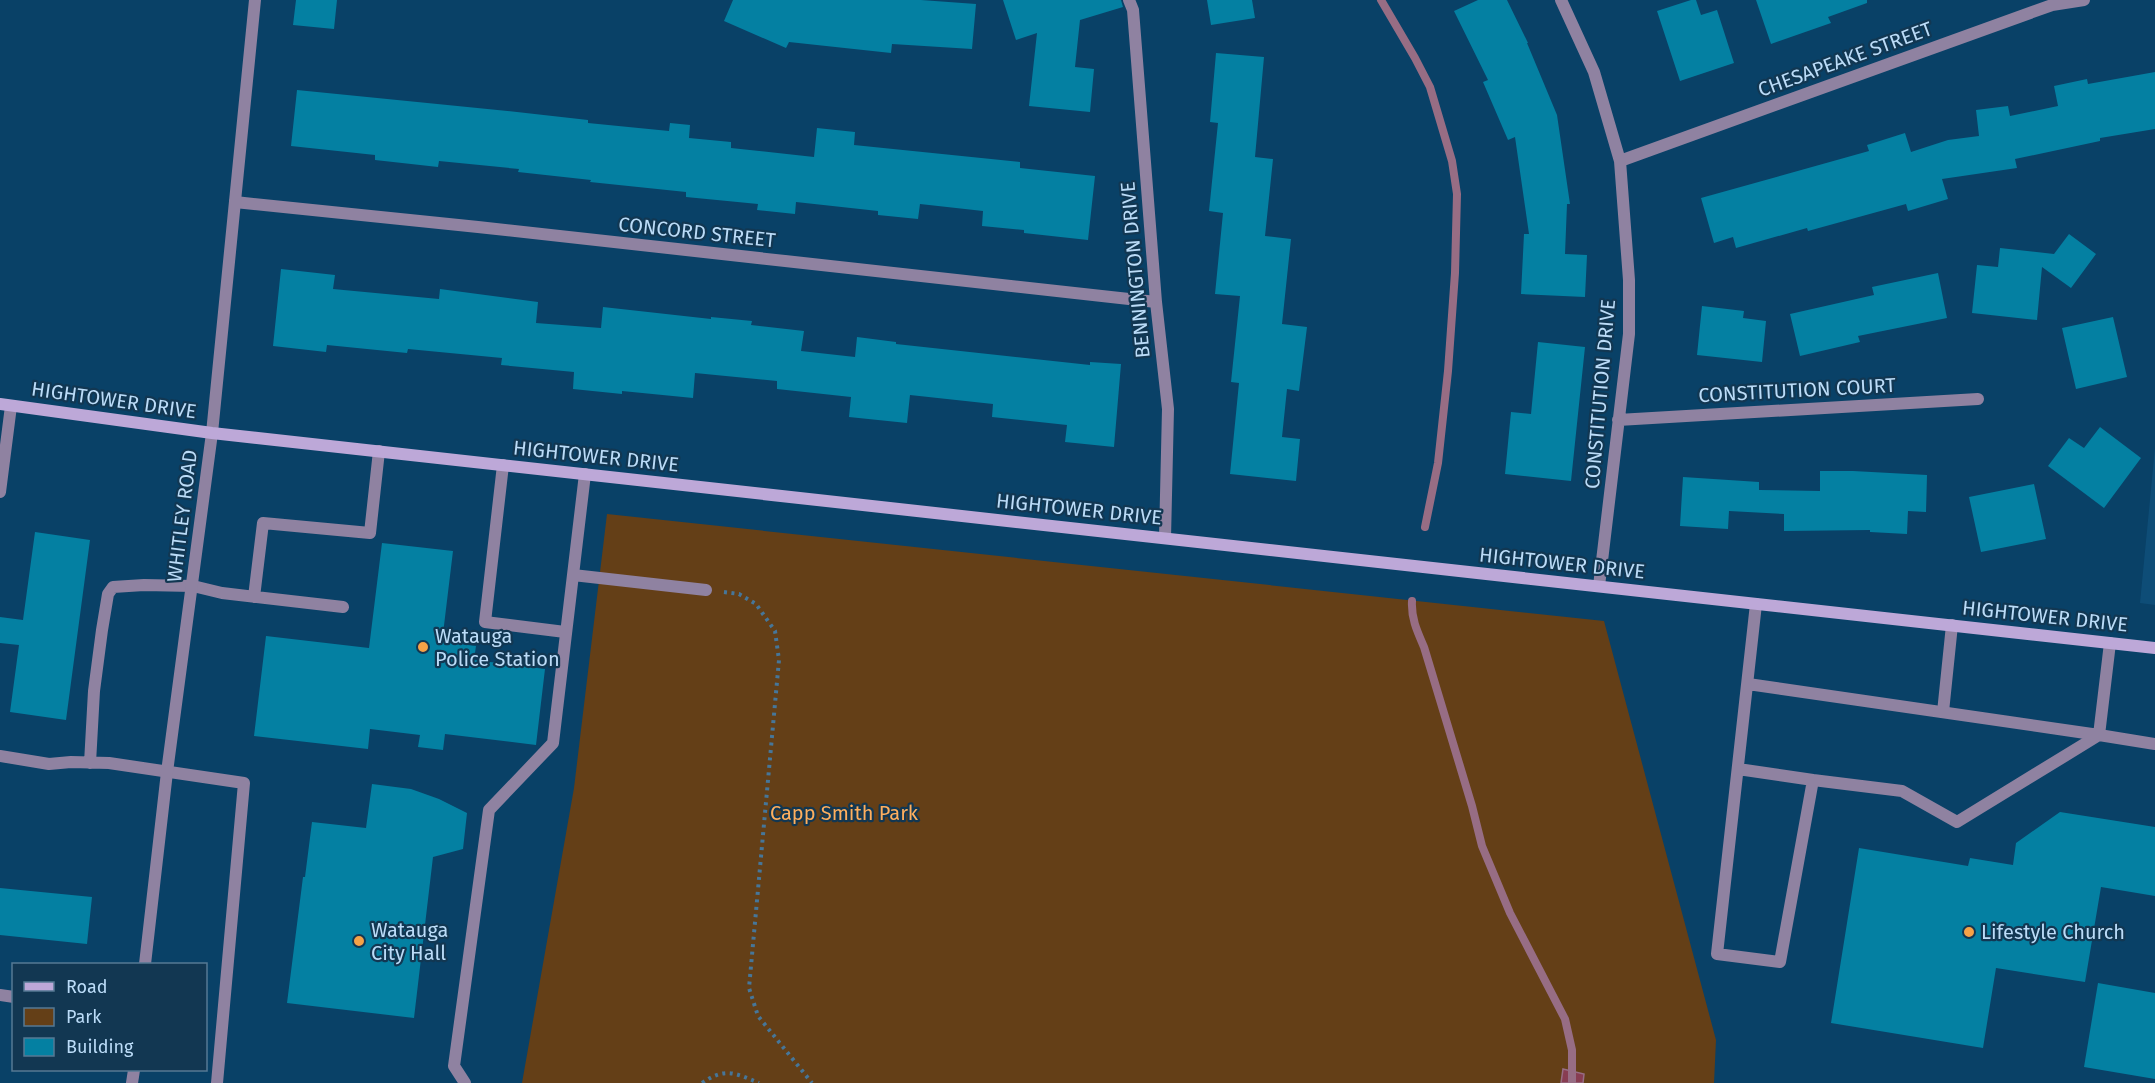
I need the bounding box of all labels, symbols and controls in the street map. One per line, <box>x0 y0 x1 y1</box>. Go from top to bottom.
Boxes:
street label: CHESAPEAKE STREET <box>1755 16 1936 102</box>
street label: BENNINGTON DRIVE <box>1115 181 1155 359</box>
street label: CONCORD STREET <box>617 212 777 252</box>
street label: CONSTITUTION DRIVE <box>1580 298 1620 490</box>
street label: CONSTITUTION COURT <box>1698 373 1897 407</box>
street label: HIGHTOWER DRIVE <box>30 377 198 423</box>
street label: HIGHTOWER DRIVE <box>512 435 680 477</box>
street label: WHITLEY ROAD <box>162 448 202 584</box>
street label: HIGHTOWER DRIVE <box>995 488 1163 530</box>
street label: HIGHTOWER DRIVE <box>1478 542 1646 584</box>
street label: HIGHTOWER DRIVE <box>1961 595 2129 637</box>
place label: Watauga Police Station <box>435 624 560 671</box>
marker: Watauga Police Station <box>416 640 430 654</box>
park label: Capp Smith Park <box>770 801 919 825</box>
place label: Watauga City Hall <box>371 918 448 965</box>
place label: Lifestyle Church <box>1981 920 2125 944</box>
marker: Lifestyle Church <box>1962 925 1976 939</box>
marker: Watauga City Hall <box>352 934 366 948</box>
legend <box>12 963 207 1071</box>
text: Road <box>66 976 108 998</box>
text: Park <box>66 1006 102 1028</box>
text: Building <box>66 1036 134 1058</box>

